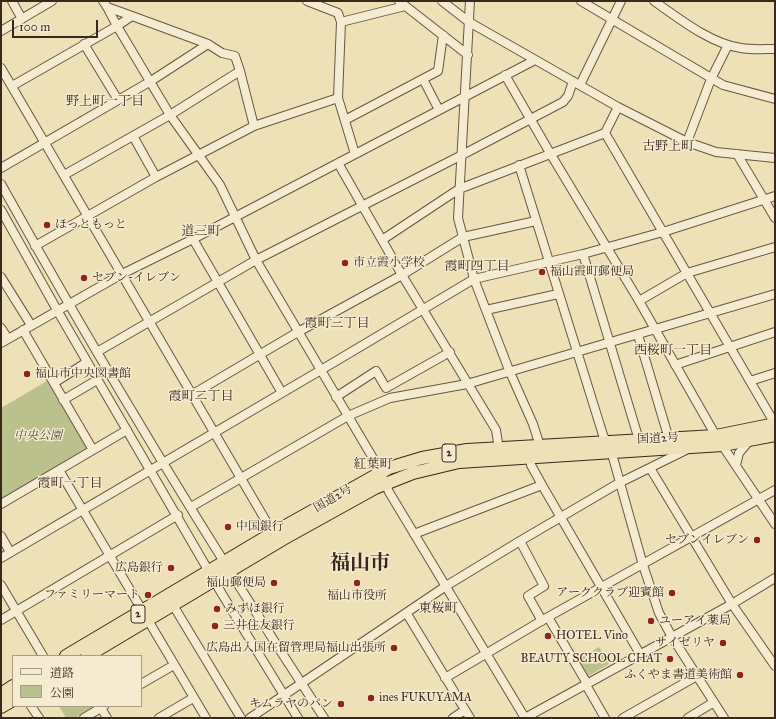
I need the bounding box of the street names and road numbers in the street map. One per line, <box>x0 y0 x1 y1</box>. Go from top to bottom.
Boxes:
street label: 国道2号 <box>637 431 679 447</box>
road number: 2 <box>442 444 456 462</box>
street label: 国道2号 <box>311 482 355 516</box>
road number: 2 <box>131 605 145 623</box>

